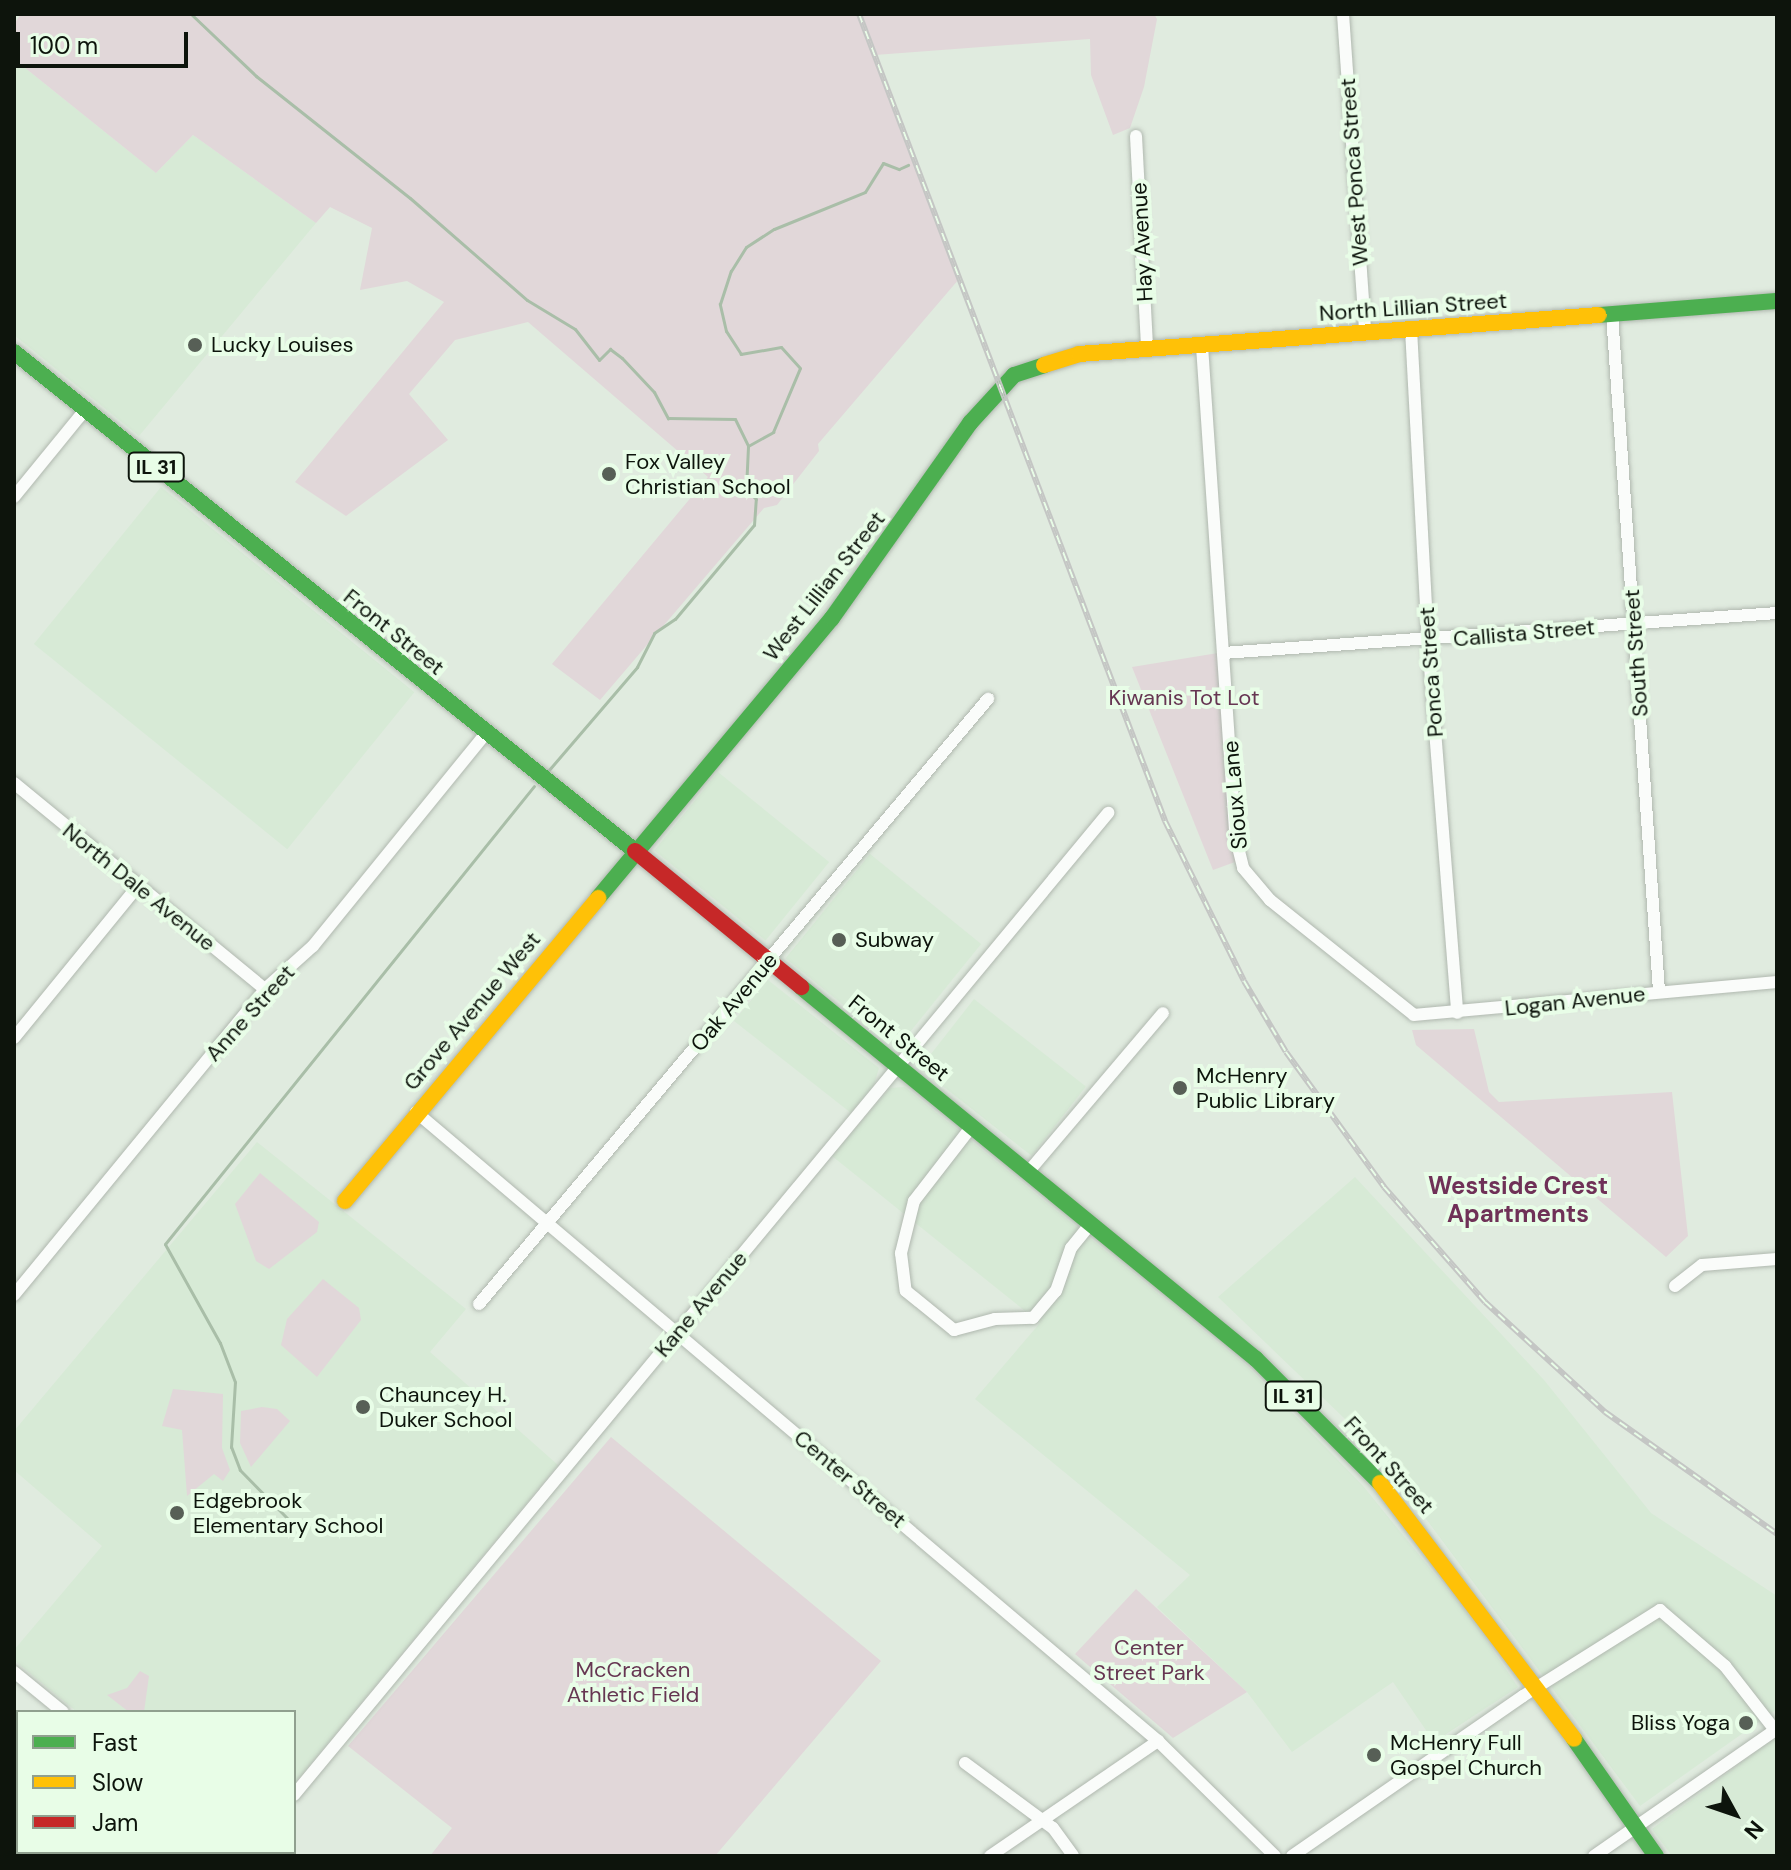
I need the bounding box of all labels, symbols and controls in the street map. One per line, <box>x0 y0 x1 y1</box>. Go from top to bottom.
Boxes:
scale bar <box>20 16 192 66</box>
text: 100 m <box>30 30 98 61</box>
street label: West Ponca Street <box>1334 77 1374 267</box>
street label: Hay Avenue <box>1126 182 1158 302</box>
street label: North Lillian Street <box>1318 287 1508 327</box>
place label: Lucky Louises <box>211 332 354 358</box>
marker: Lucky Louises <box>186 336 204 354</box>
place label: Fox Valley Christian School <box>625 448 791 500</box>
road number: IL 31 <box>126 451 186 483</box>
marker: Fox Valley Christian School <box>600 465 618 483</box>
street label: West Lillian Street <box>757 506 891 666</box>
street label: Front Street <box>338 583 450 681</box>
street label: South Street <box>1618 588 1654 718</box>
street label: Ponca Street <box>1413 606 1449 738</box>
street label: Callista Street <box>1452 614 1596 652</box>
park label: Kiwanis Tot Lot <box>1108 685 1260 711</box>
street label: Sioux Lane <box>1217 739 1253 851</box>
street label: North Dale Avenue <box>57 817 221 957</box>
street label: Grove Avenue West <box>398 926 546 1096</box>
place label: Subway <box>855 927 934 953</box>
marker: Subway <box>830 931 848 949</box>
street label: Oak Avenue <box>685 947 783 1057</box>
street label: Anne Street <box>200 959 300 1067</box>
street label: Logan Avenue <box>1503 980 1647 1022</box>
street label: Front Street <box>843 989 955 1087</box>
place label: McHenry Public Library <box>1196 1062 1335 1114</box>
marker: McHenry Public Library <box>1171 1079 1189 1097</box>
district label: Westside Crest Apartments <box>1428 1172 1608 1228</box>
street label: Kane Avenue <box>649 1246 753 1362</box>
road number: IL 31 <box>1263 1380 1323 1412</box>
place label: Chauncey H. Duker School <box>379 1381 513 1432</box>
marker: Chauncey H. Duker School <box>354 1398 372 1416</box>
street label: Front Street <box>1338 1411 1440 1519</box>
street label: Center Street <box>789 1425 911 1533</box>
place label: Edgebrook Elementary School <box>193 1487 383 1538</box>
marker: Edgebrook Elementary School <box>168 1504 186 1522</box>
park label: Center Street Park <box>1093 1634 1205 1686</box>
park label: McCracken Athletic Field <box>567 1656 699 1708</box>
legend <box>16 1710 296 1854</box>
place label: Bliss Yoga <box>1631 1710 1730 1736</box>
marker: Bliss Yoga <box>1737 1714 1755 1732</box>
text: Fast <box>92 1727 138 1758</box>
place label: McHenry Full Gospel Church <box>1390 1729 1542 1780</box>
marker: McHenry Full Gospel Church <box>1365 1746 1383 1764</box>
text: Slow <box>92 1767 143 1798</box>
north arrow <box>1695 1774 1775 1854</box>
text: Jam <box>92 1807 138 1838</box>
text: N <box>1738 1814 1770 1845</box>

